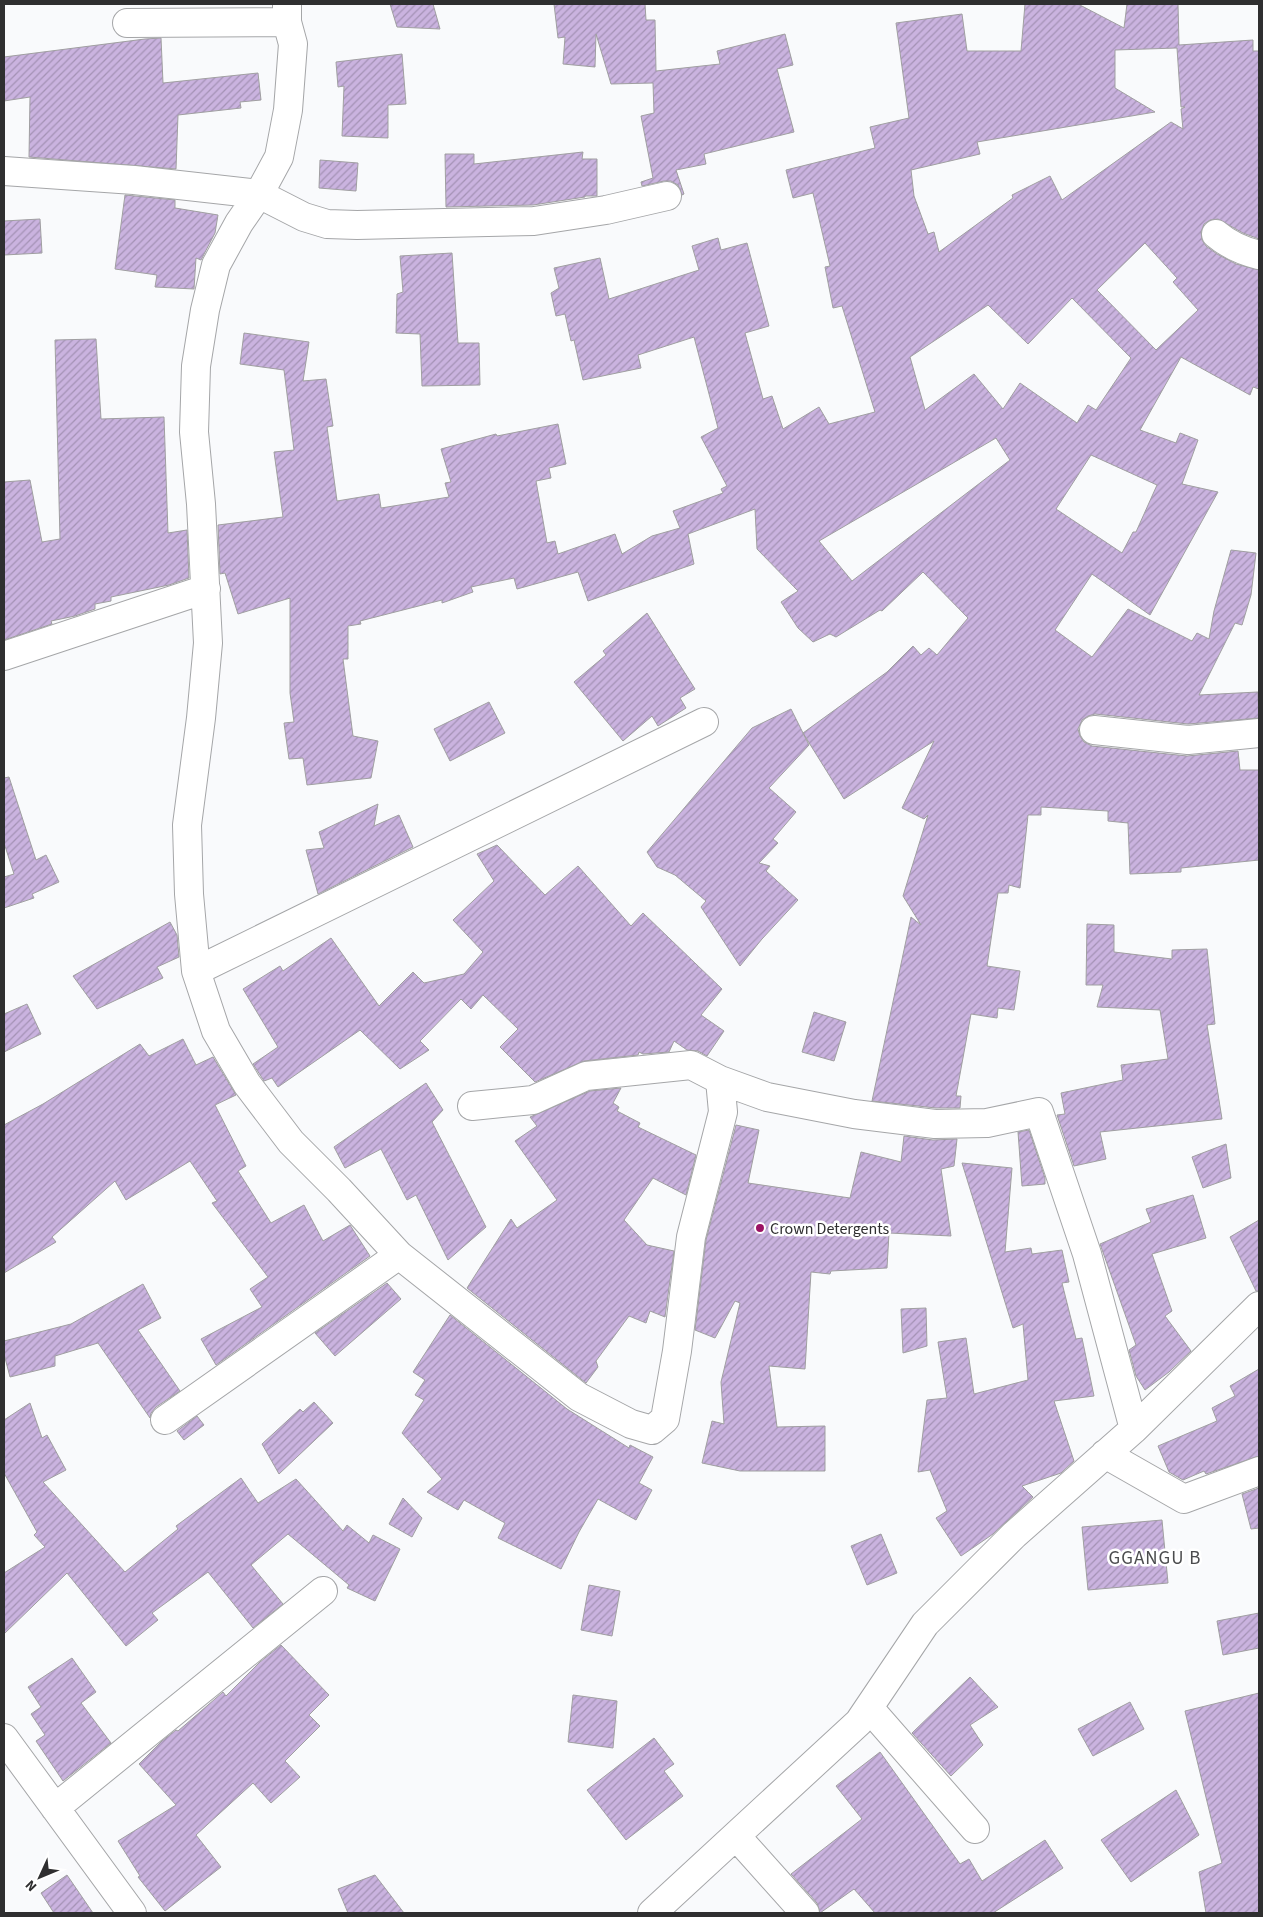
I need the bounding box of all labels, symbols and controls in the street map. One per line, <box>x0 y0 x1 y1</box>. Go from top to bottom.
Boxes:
place label: Crown Detergents <box>770 1218 890 1240</box>
marker: Crown Detergents <box>754 1222 766 1234</box>
district label: GGANGU B <box>1109 1545 1201 1572</box>
north arrow <box>15 1852 65 1902</box>
text: N <box>21 1875 42 1896</box>

